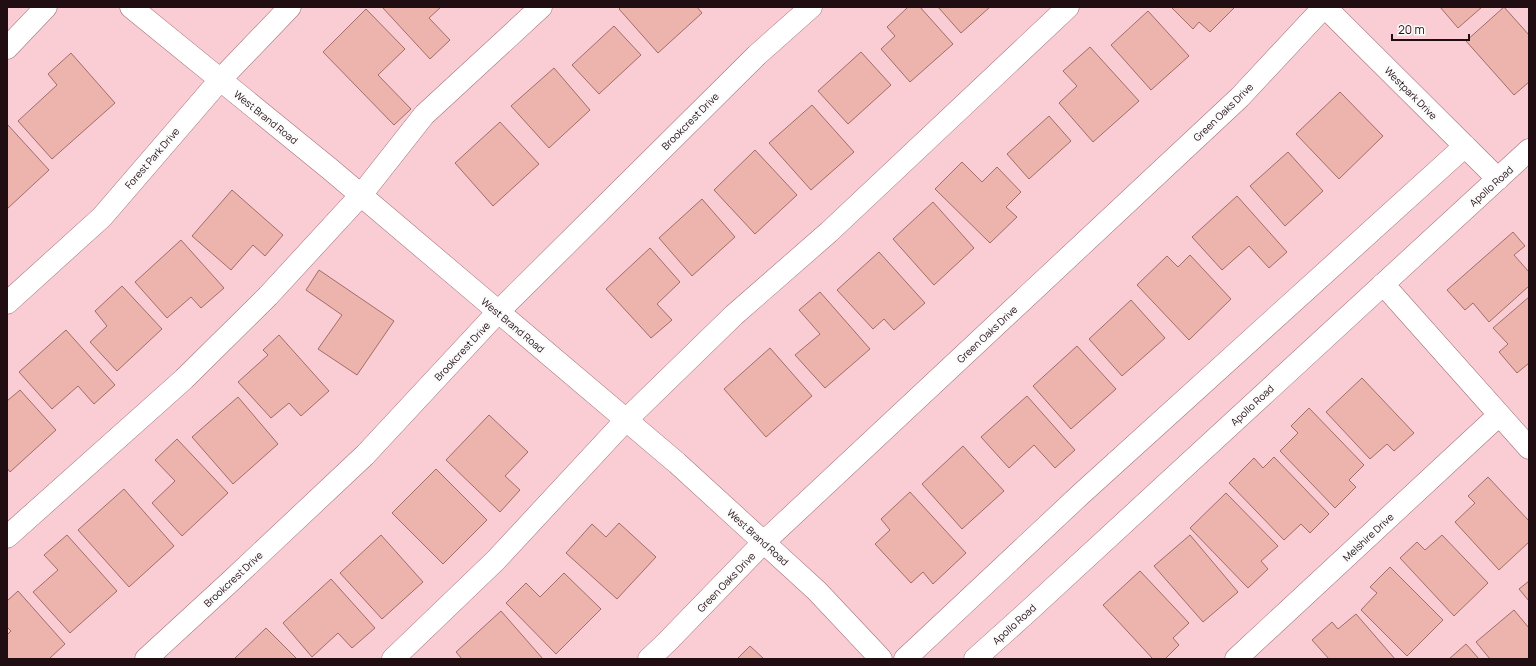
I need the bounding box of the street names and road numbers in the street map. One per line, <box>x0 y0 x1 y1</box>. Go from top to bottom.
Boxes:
street label: Westpark Drive <box>1382 64 1441 123</box>
street label: Green Oaks Drive <box>1190 80 1256 144</box>
street label: West Brand Road <box>231 87 301 147</box>
street label: Brookcrest Drive <box>658 89 722 153</box>
street label: Forest Park Drive <box>122 124 183 192</box>
street label: Apollo Road <box>1466 163 1516 209</box>
street label: West Brand Road <box>478 294 548 356</box>
street label: Green Oaks Drive <box>954 302 1021 366</box>
street label: Brookcrest Drive <box>431 318 493 384</box>
street label: Apollo Road <box>1227 381 1277 429</box>
street label: West Brand Road <box>724 506 792 569</box>
street label: Melshire Drive <box>1340 510 1397 564</box>
street label: Brookcrest Drive <box>200 548 266 610</box>
street label: Green Oaks Drive <box>694 549 758 615</box>
street label: Apollo Road <box>989 601 1039 647</box>

